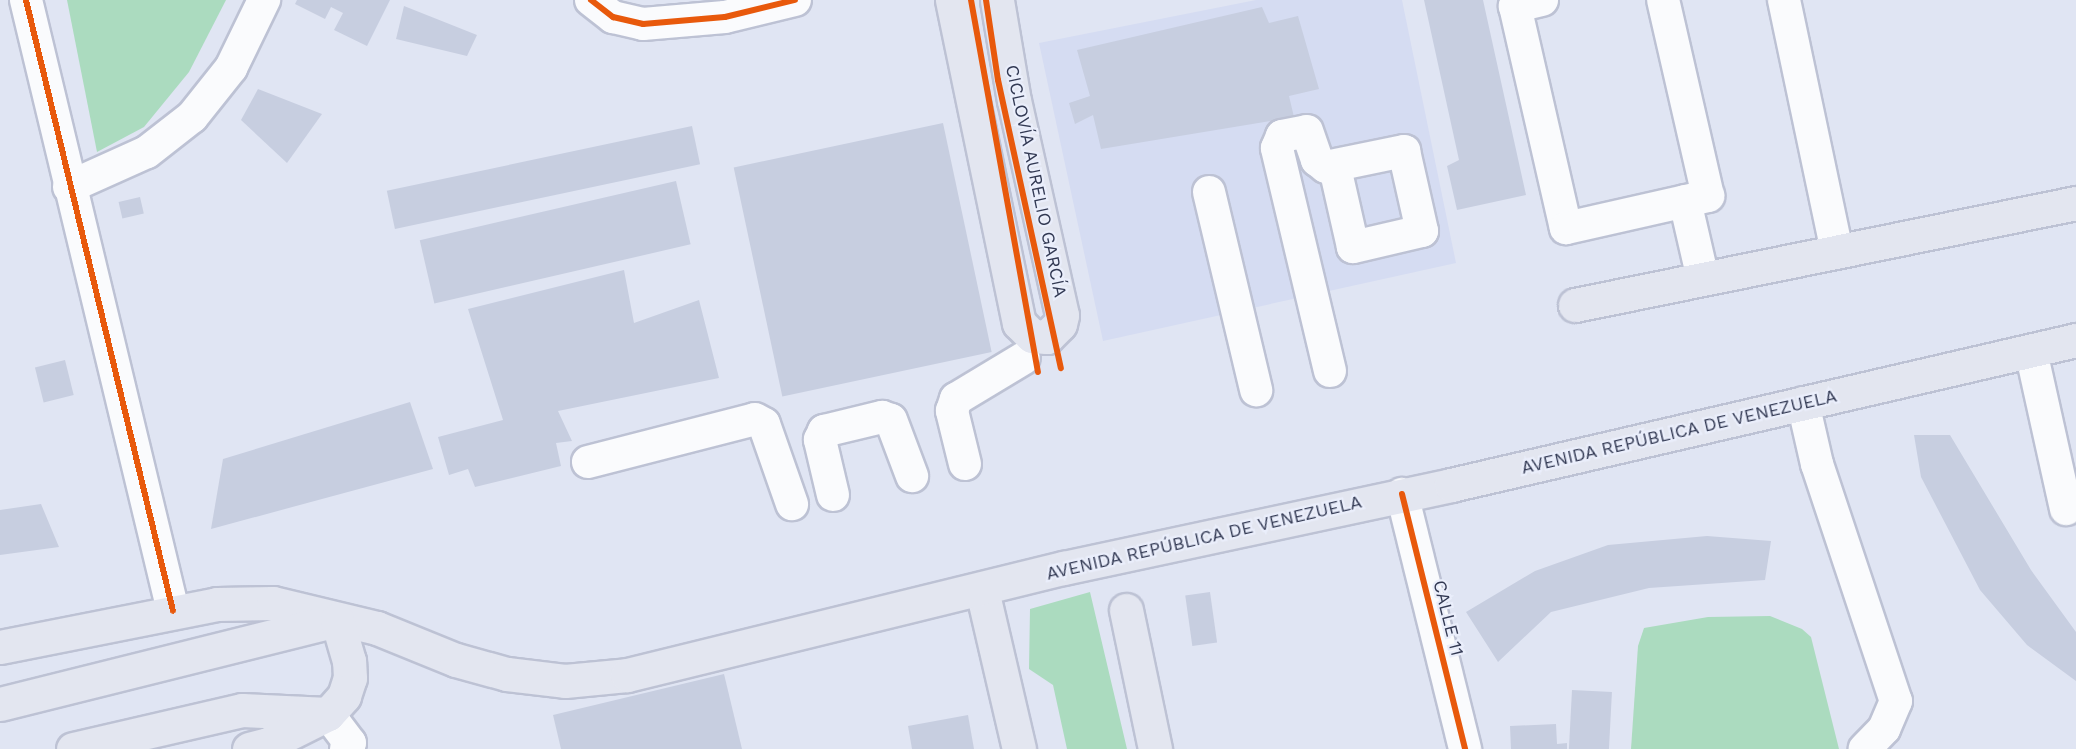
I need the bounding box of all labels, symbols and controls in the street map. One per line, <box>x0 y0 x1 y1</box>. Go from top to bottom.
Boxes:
street label: CICLOVÍA AURELIO GARCÍA <box>1001 62 1071 300</box>
street label: AVENIDA REPÚBLICA DE VENEZUELA <box>1518 385 1840 479</box>
street label: AVENIDA REPÚBLICA DE VENEZUELA <box>1043 491 1365 585</box>
street label: CALLE 11 <box>1428 578 1468 658</box>

